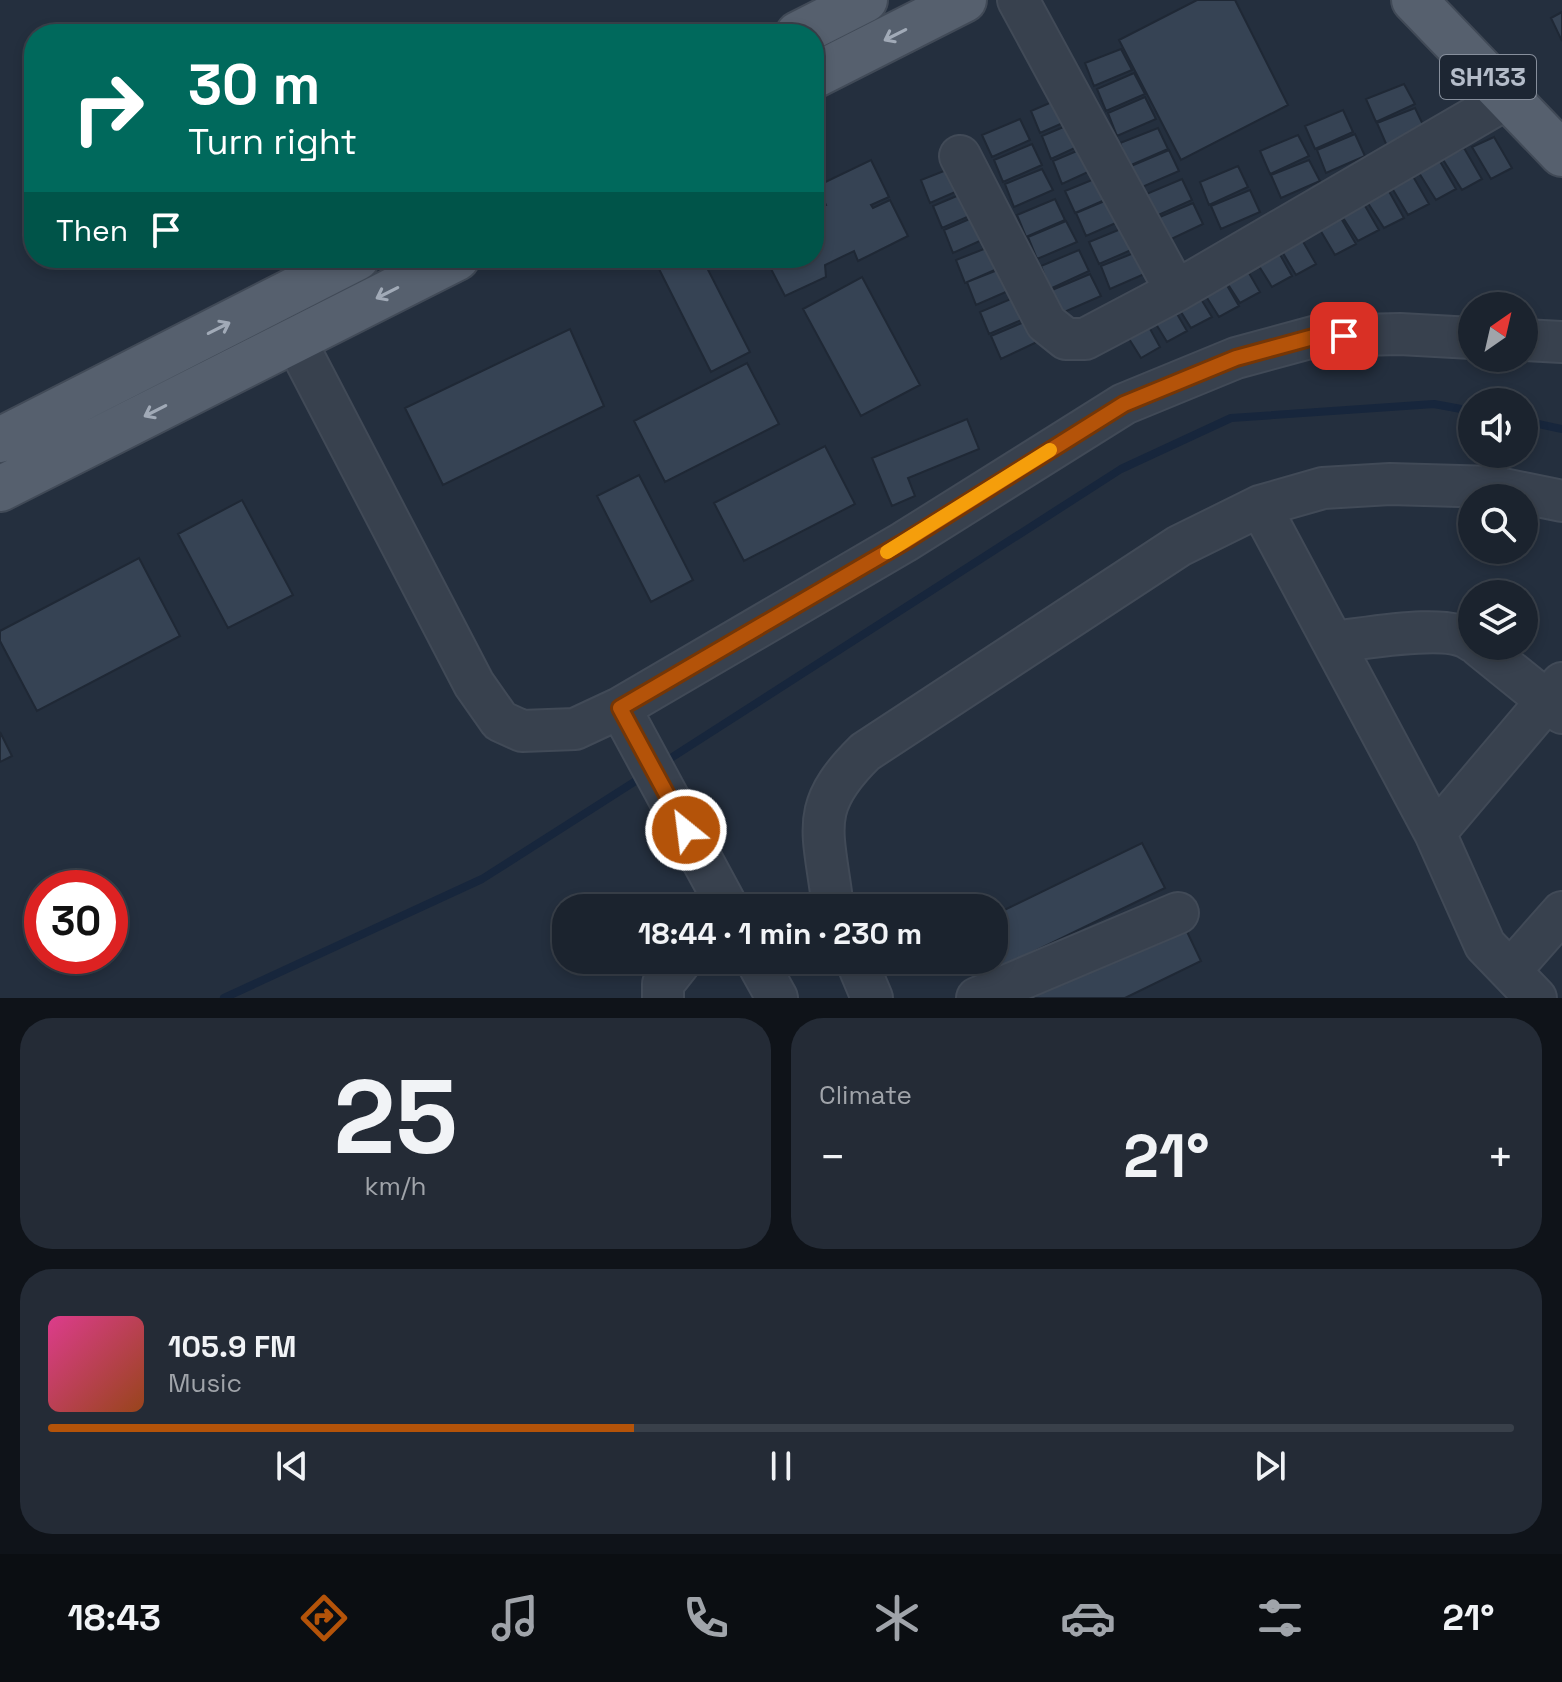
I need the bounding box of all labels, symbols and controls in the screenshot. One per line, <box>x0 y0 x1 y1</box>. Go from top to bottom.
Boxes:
one-way arrow <box>883 28 907 44</box>
text: 30 m <box>188 49 320 120</box>
road number: SH133 <box>1440 55 1536 99</box>
icon: right <box>56 56 160 160</box>
text: Turn right <box>188 119 357 165</box>
icon: arrive <box>144 208 188 252</box>
text: Then <box>56 211 128 250</box>
one-way arrow <box>376 286 399 302</box>
north arrow <box>1458 292 1538 372</box>
map controls <box>1458 292 1538 660</box>
pin <box>1310 302 1378 370</box>
icon: arrive <box>1322 314 1366 358</box>
one-way arrow <box>207 320 231 335</box>
button: sound <box>1458 388 1538 468</box>
one-way arrow <box>144 404 168 419</box>
button: search <box>1458 484 1538 564</box>
button: layers <box>1458 580 1538 660</box>
position arrow <box>644 788 728 872</box>
speed limit sign: 30 <box>24 870 128 974</box>
text: 18:44 · 1 min · 230 m <box>638 914 922 953</box>
text: 25 <box>333 1051 458 1183</box>
text: Climate <box>819 1078 912 1112</box>
text: 21° <box>1123 1118 1210 1195</box>
text: − <box>819 1129 846 1185</box>
text: + <box>1487 1129 1514 1185</box>
text: km/h <box>365 1169 426 1203</box>
text: 105.9 FM <box>168 1327 297 1366</box>
text: Music <box>168 1366 242 1400</box>
icon: previous <box>270 1444 314 1488</box>
icon: pause <box>759 1444 803 1488</box>
icon: next <box>1248 1444 1292 1488</box>
icon: directions <box>296 1590 352 1646</box>
icon: music <box>487 1590 543 1646</box>
icon: phone <box>678 1590 734 1646</box>
icon: climate <box>869 1590 925 1646</box>
icon: car <box>1060 1590 1116 1646</box>
icon: filters <box>1252 1590 1308 1646</box>
text: 18:43 <box>68 1595 161 1641</box>
text: 21° <box>1443 1595 1494 1641</box>

